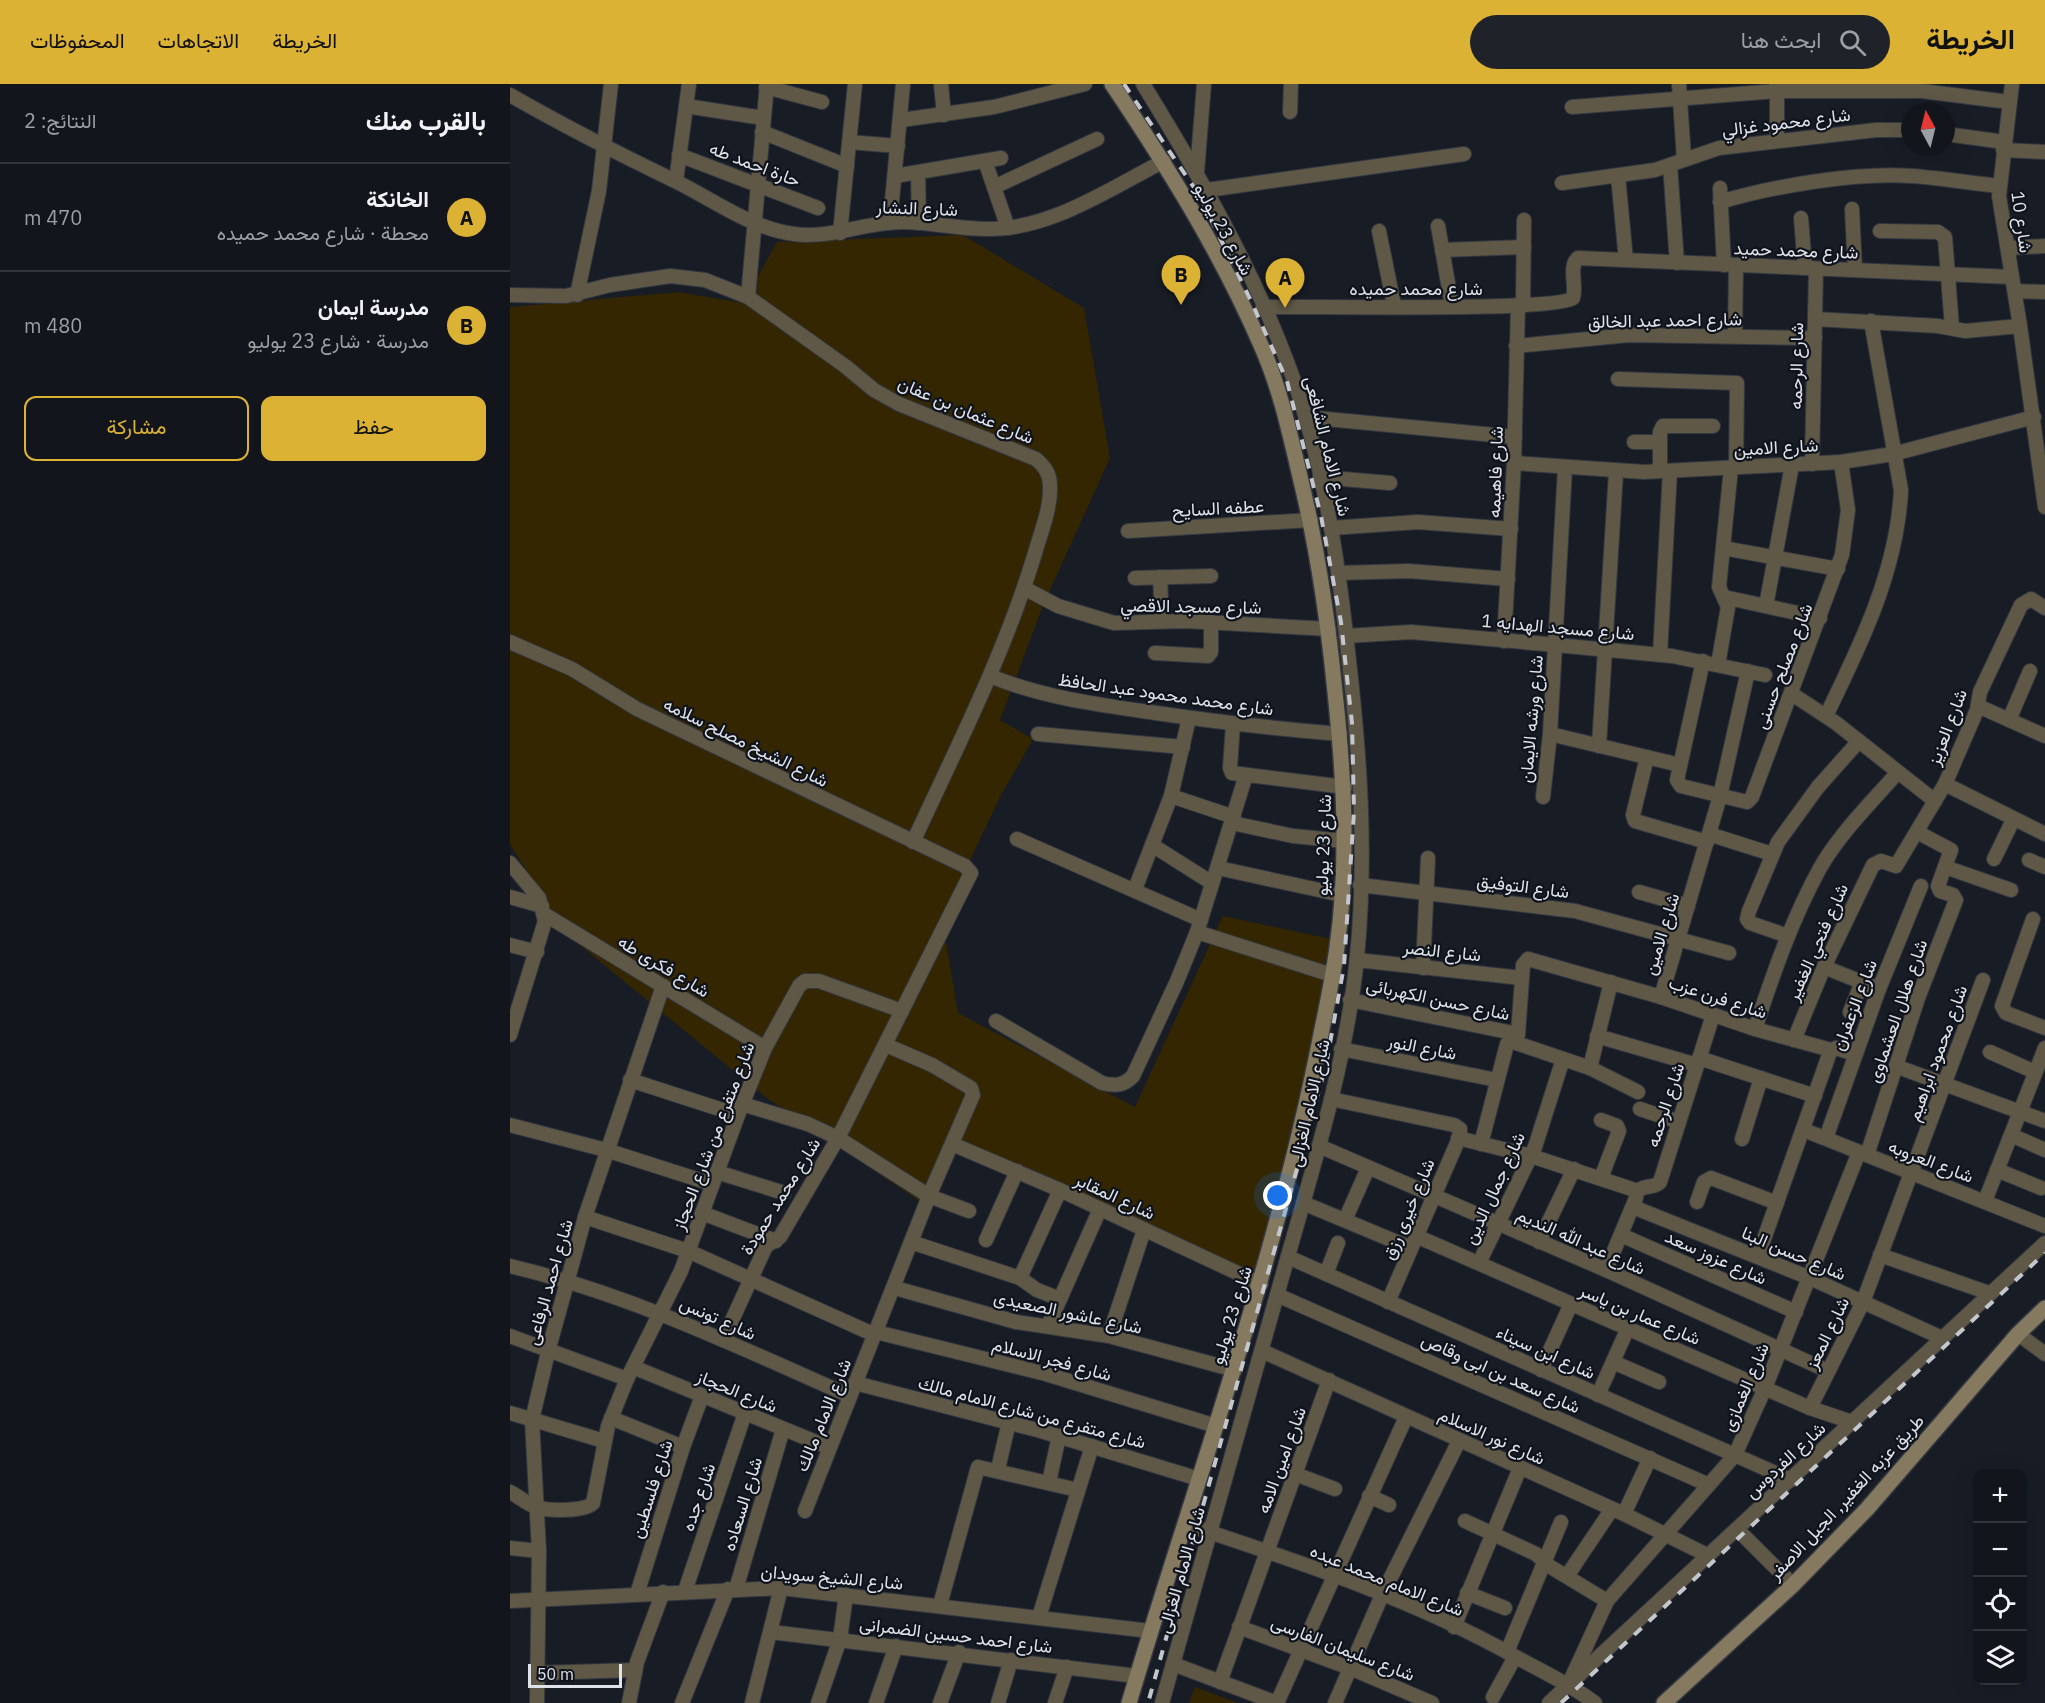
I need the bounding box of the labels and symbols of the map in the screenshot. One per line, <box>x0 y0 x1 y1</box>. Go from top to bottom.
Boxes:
north arrow <box>1901 102 1955 156</box>
street label: شارع محمود غزالي <box>1720 103 1852 145</box>
street label: حارة احمد طه <box>706 136 804 192</box>
street label: شارع 23 يوليو <box>1188 179 1259 279</box>
street label: شارع 10 <box>2005 190 2038 254</box>
street label: شارع النشار <box>875 195 958 222</box>
street label: شارع محمد حميد <box>1733 236 1859 265</box>
pin: B <box>1162 256 1200 305</box>
pin: A <box>1266 258 1304 308</box>
street label: شارع محمد حميده <box>1349 277 1483 301</box>
street label: شارع احمد عبد الخالق <box>1588 307 1742 334</box>
street label: شارع الرحمه <box>1784 322 1809 410</box>
street label: شارع عثمان بن عفان <box>894 371 1037 450</box>
street label: شارع الامام الشافعى <box>1299 374 1357 519</box>
street label: شارع فاهيمه <box>1482 426 1509 518</box>
street label: شارع الامين <box>1733 433 1819 462</box>
street label: عطفه السايح <box>1171 494 1265 523</box>
street label: شارع مسجد الاقصي <box>1120 593 1262 623</box>
street label: شارع مصلح حسنى <box>1748 600 1818 733</box>
street label: شارع مسجد الهدايه 1 <box>1480 609 1635 646</box>
street label: شارع ورشه الايمان <box>1514 654 1549 784</box>
street label: شارع محمد محمود عبد الحافظ <box>1057 667 1275 721</box>
street label: شارع العزيز <box>1922 685 1973 770</box>
street label: شارع الشيخ مصلح سلامه <box>659 692 832 793</box>
street label: شارع 23 يوليو <box>1310 794 1337 896</box>
street label: شارع التوفيق <box>1475 869 1571 904</box>
street label: شارع فتحي الغفير <box>1780 880 1857 1007</box>
street label: شارع الامين <box>1638 890 1685 978</box>
street label: شارع فكرى طه <box>613 930 714 1003</box>
street label: شارع النصر <box>1401 935 1482 968</box>
street label: شارع هلال العشماوى <box>1862 936 1933 1086</box>
street label: شارع الزعفران <box>1826 956 1883 1054</box>
street label: شارع فرن عزب <box>1666 970 1770 1025</box>
street label: شارع حسن الكهربائى <box>1364 973 1512 1026</box>
street label: شارع محمود ابراهيم <box>1902 982 1973 1125</box>
street label: شارع النور <box>1384 1029 1459 1066</box>
street label: شارع الامام الغزالى <box>1283 1037 1336 1169</box>
street label: شارع متفرع من شارع الحجاز <box>666 1039 760 1235</box>
street label: شارع الرحمه <box>1641 1060 1690 1150</box>
street label: شارع جمال الدين <box>1458 1128 1531 1248</box>
street label: شارع محمد حمودة <box>735 1133 826 1259</box>
street label: شارع العروبه <box>1885 1134 1977 1189</box>
street label: شارع خيرى رزق <box>1376 1155 1441 1263</box>
street label: شارع المقابر <box>1070 1167 1159 1226</box>
your location <box>1263 1181 1292 1210</box>
street label: شارع عبد الله النديم <box>1513 1202 1649 1281</box>
street label: شارع احمد الرفاعى <box>520 1216 579 1348</box>
street label: شارع حسن البنا <box>1738 1221 1850 1286</box>
street label: شارع عزوز سعد <box>1661 1224 1770 1291</box>
street label: شارع 23 يوليو <box>1205 1263 1258 1367</box>
street label: شارع عمار بن ياسر <box>1575 1278 1704 1351</box>
street label: شارع عاشور الصعيدى <box>991 1285 1144 1340</box>
street label: شارع تونس <box>676 1291 760 1346</box>
street label: شارع المعز <box>1799 1293 1855 1374</box>
street label: شارع ابن سيناء <box>1493 1320 1599 1385</box>
street label: شارع سعد بن ابى وقاص <box>1417 1328 1584 1419</box>
street label: شارع فجر الاسلام <box>990 1332 1114 1387</box>
street label: شارع الغمازى <box>1716 1339 1775 1435</box>
street label: شارع الامام مالك <box>790 1355 857 1475</box>
street label: شارع الحجاز <box>692 1364 781 1419</box>
street label: شارع متفرع من شارع الامام مالك <box>915 1371 1148 1454</box>
street label: شارع نور الاسلام <box>1435 1402 1549 1471</box>
street label: شارع امين الامه <box>1251 1403 1312 1517</box>
street label: طريق عزبه الغفير, الجبل الاصفر <box>1762 1409 1929 1586</box>
street label: شارع الفردوس <box>1740 1417 1831 1504</box>
street label: شارع فلسطين <box>624 1437 679 1541</box>
street label: شارع السعاده <box>717 1454 768 1554</box>
street label: شارع جده <box>676 1460 721 1534</box>
street label: شارع الامام الغزالى <box>1152 1504 1211 1636</box>
street label: شارع الامام محمد عبده <box>1306 1539 1467 1622</box>
street label: شارع الشيخ سويدان <box>760 1559 904 1596</box>
street label: شارع سليمان الفارسى <box>1268 1610 1418 1687</box>
street label: شارع احمد حسين الضمرانى <box>858 1612 1054 1659</box>
scale bar <box>528 1661 622 1688</box>

